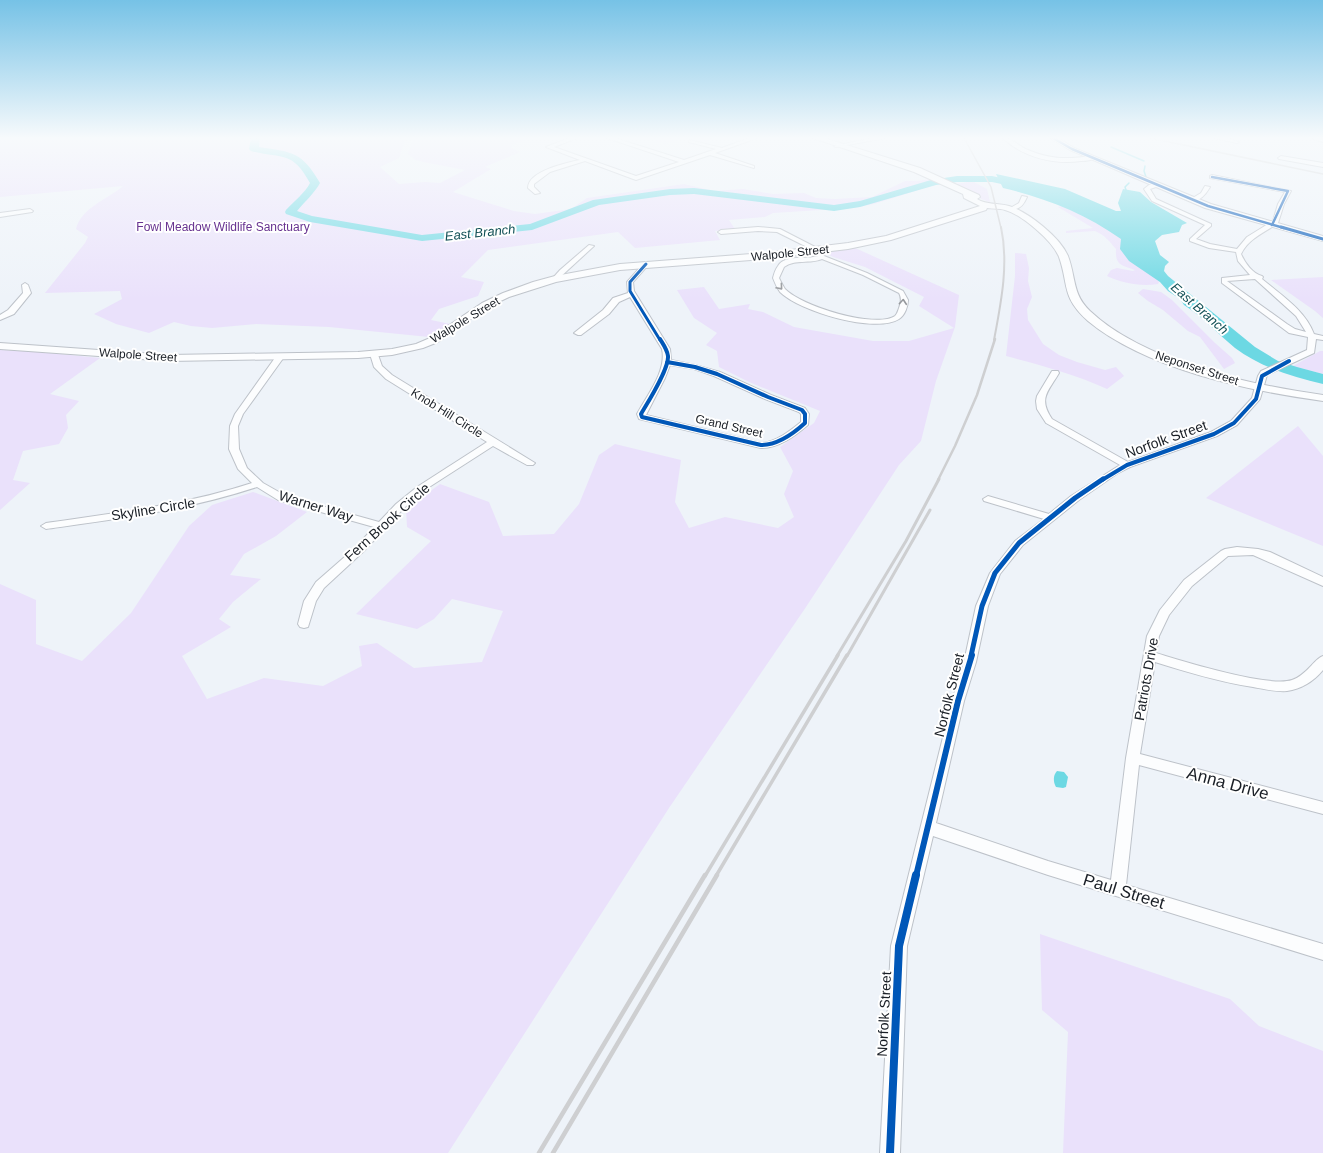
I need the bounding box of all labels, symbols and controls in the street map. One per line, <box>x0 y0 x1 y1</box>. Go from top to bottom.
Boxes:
park label: Fowl Meadow Wildlife Sanctuary <box>136 220 310 234</box>
water label: East Branch <box>444 221 516 244</box>
street label: Walpole Street <box>750 242 830 264</box>
water label: East Branch <box>1168 279 1231 337</box>
one-way arrow <box>776 283 783 290</box>
street label: Walpole Street <box>428 294 503 346</box>
one-way arrow <box>899 298 908 305</box>
street label: Walpole Street <box>98 345 178 365</box>
street label: Neponset Street <box>1154 348 1241 388</box>
street label: Knob Hill Circle <box>409 385 486 441</box>
street label: Grand Street <box>694 411 765 441</box>
street label: Norfolk Street <box>1123 417 1209 461</box>
street label: Fern Brook Circle <box>341 479 433 564</box>
street label: Warner Way <box>277 487 355 525</box>
street label: Skyline Circle <box>110 494 196 524</box>
street label: Patriots Drive <box>1131 636 1161 722</box>
street label: Norfolk Street <box>931 651 967 738</box>
street label: Anna Drive <box>1185 763 1271 804</box>
street label: Paul Street <box>1081 870 1167 913</box>
street label: Norfolk Street <box>874 971 894 1057</box>

